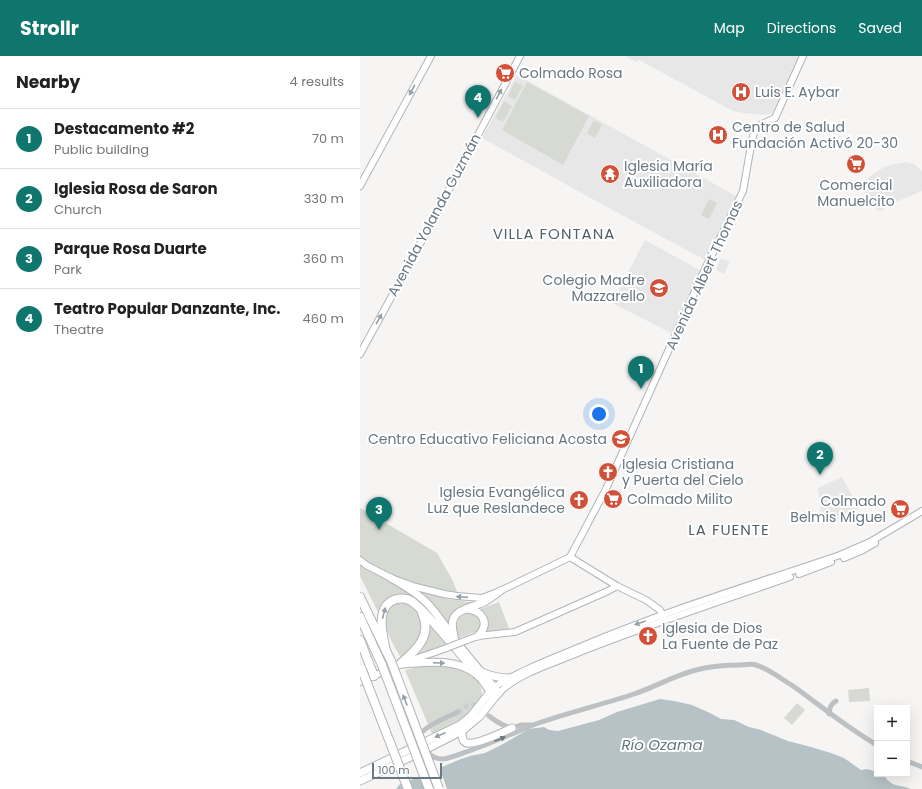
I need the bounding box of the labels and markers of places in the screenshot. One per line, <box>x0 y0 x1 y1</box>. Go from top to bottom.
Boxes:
supermarket icon: Colmado Rosa <box>494 62 516 84</box>
place label: Colmado Rosa <box>519 63 623 83</box>
hospital icon: Luis E. Aybar <box>730 81 752 103</box>
place label: Luis E. Aybar <box>755 82 840 102</box>
pin: 4 <box>465 85 491 118</box>
place label: Centro de Salud Fundación Activó 20-30 <box>732 117 898 153</box>
hospital icon: Centro de Salud Fundación Activó 20-30 <box>707 124 729 146</box>
supermarket icon: Comercial Manuelcito <box>845 153 867 175</box>
place label: Iglesia María Auxiliadora <box>624 156 713 192</box>
temple icon: Iglesia María Auxiliadora <box>599 163 621 185</box>
place label: Comercial Manuelcito <box>817 175 895 211</box>
place label: Colegio Madre Mazzarello <box>543 270 645 306</box>
school or university icon: Colegio Madre Mazzarello <box>648 277 670 299</box>
pin: 1 <box>628 356 654 389</box>
school or university icon: Centro Educativo Feliciana Acosta <box>610 428 632 450</box>
place label: Centro Educativo Feliciana Acosta <box>368 429 607 449</box>
pin: 2 <box>807 442 833 475</box>
place label: Iglesia Cristiana y Puerta del Cielo <box>622 454 744 490</box>
church icon: Iglesia Cristiana y Puerta del Cielo <box>597 461 619 483</box>
place label: Iglesia Evangélica Luz que Reslandece <box>427 482 565 518</box>
supermarket icon: Colmado Milito <box>602 488 624 510</box>
church icon: Iglesia Evangélica Luz que Reslandece <box>568 489 590 511</box>
place label: Colmado Milito <box>627 489 733 509</box>
place label: Colmado Belmis Miguel <box>790 491 886 527</box>
pin: 3 <box>366 497 392 530</box>
supermarket icon: Colmado Belmis Miguel <box>889 498 911 520</box>
place label: Iglesia de Dios La Fuente de Paz <box>662 618 778 654</box>
church icon: Iglesia de Dios La Fuente de Paz <box>637 625 659 647</box>

